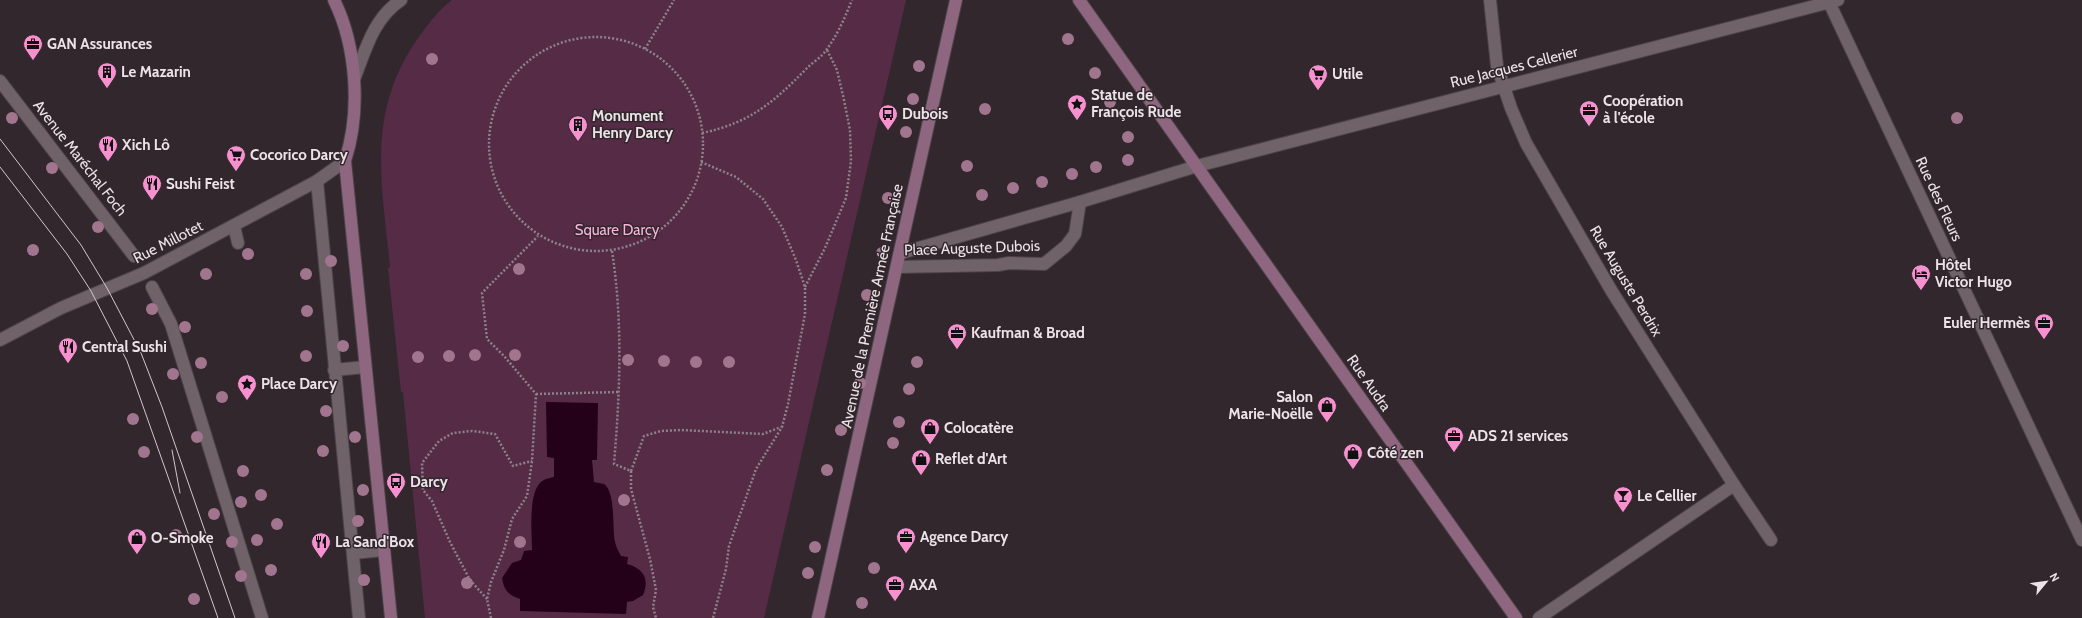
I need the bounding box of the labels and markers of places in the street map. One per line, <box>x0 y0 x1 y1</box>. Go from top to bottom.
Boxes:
office icon: GAN Assurances <box>22 33 44 61</box>
place label: GAN Assurances <box>47 35 152 53</box>
building icon: Le Mazarin <box>96 61 118 89</box>
place label: Le Mazarin <box>121 63 191 81</box>
supermarket icon: Utile <box>1307 63 1329 91</box>
place label: Utile <box>1332 65 1363 83</box>
place label: Statue de François Rude <box>1091 86 1182 121</box>
place label: Coopération à l'école <box>1603 92 1683 127</box>
place icon: Statue de François Rude <box>1066 93 1088 121</box>
office icon: Coopération à l'école <box>1578 99 1600 127</box>
bus stop icon: Dubois <box>877 103 899 131</box>
place label: Dubois <box>902 105 948 123</box>
place label: Monument Henry Darcy <box>592 107 674 142</box>
building icon: Monument Henry Darcy <box>567 114 589 142</box>
restaurant icon: Xich Lô <box>97 134 119 162</box>
place label: Xich Lô <box>121 136 170 154</box>
supermarket icon: Cocorico Darcy <box>225 144 247 172</box>
place label: Cocorico Darcy <box>250 146 349 164</box>
restaurant icon: Sushi Feist <box>141 173 163 201</box>
place label: Sushi Feist <box>166 175 235 193</box>
place label: Hôtel Victor Hugo <box>1935 256 2012 291</box>
hotel icon: Hôtel Victor Hugo <box>1910 263 1932 291</box>
office icon: Euler Hermès <box>2033 312 2055 340</box>
place label: Euler Hermès <box>1943 314 2030 332</box>
office icon: Kaufman & Broad <box>946 322 968 350</box>
place label: Kaufman & Broad <box>971 324 1085 342</box>
restaurant icon: Central Sushi <box>57 336 79 364</box>
place label: Central Sushi <box>82 338 167 356</box>
place icon: Place Darcy <box>236 373 258 401</box>
place label: Place Darcy <box>261 375 338 393</box>
place label: Salon Marie-Noëlle <box>1228 388 1313 423</box>
shop icon: Salon Marie-Noëlle <box>1316 395 1338 423</box>
shop icon: Colocatère <box>919 417 941 445</box>
place label: Colocatère <box>944 419 1014 437</box>
office icon: ADS 21 services <box>1443 425 1465 453</box>
place label: ADS 21 services <box>1468 427 1568 445</box>
shop icon: Côté zen <box>1342 442 1364 470</box>
place label: Côté zen <box>1367 444 1424 462</box>
shop icon: Reflet d'Art <box>910 448 932 476</box>
place label: Reflet d'Art <box>935 450 1007 468</box>
bus stop icon: Darcy <box>385 471 407 499</box>
place label: Darcy <box>410 473 449 491</box>
bar icon: Le Cellier <box>1612 485 1634 513</box>
place label: Le Cellier <box>1637 487 1696 505</box>
office icon: Agence Darcy <box>895 526 917 554</box>
shop icon: O-Smoke <box>126 527 148 555</box>
place label: Agence Darcy <box>920 528 1009 546</box>
place label: O-Smoke <box>151 529 214 547</box>
restaurant icon: La Sand'Box <box>310 531 332 559</box>
place label: La Sand'Box <box>335 533 415 551</box>
office icon: AXA <box>884 574 906 602</box>
place label: AXA <box>909 576 938 594</box>

